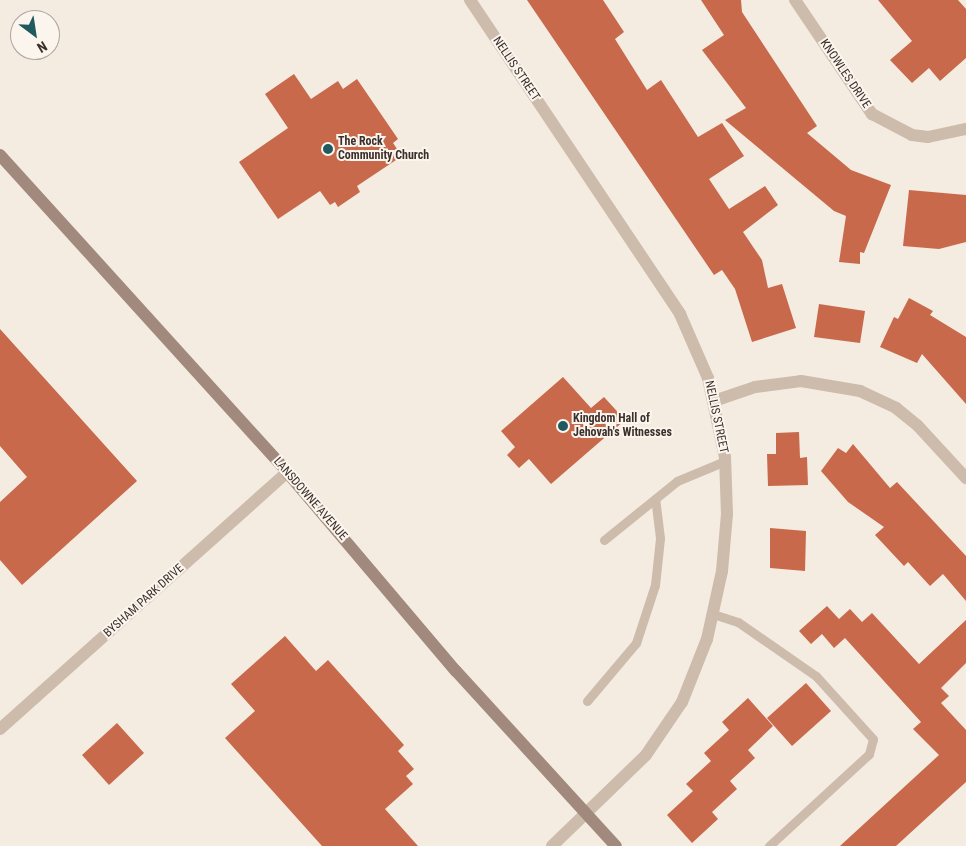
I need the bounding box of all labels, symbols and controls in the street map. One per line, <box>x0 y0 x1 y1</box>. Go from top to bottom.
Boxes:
north arrow <box>10 10 60 60</box>
street label: NELLIS STREET <box>489 34 543 104</box>
street label: KNOWLES DRIVE <box>817 37 873 111</box>
text: N <box>34 38 50 56</box>
place label: The Rock Community Church <box>338 135 429 163</box>
marker: The Rock Community Church <box>322 143 334 155</box>
street label: NELLIS STREET <box>701 379 731 455</box>
place label: Kingdom Hall of Jehovah's Witnesses <box>573 412 672 440</box>
marker: Kingdom Hall of Jehovah's Witnesses <box>557 420 569 432</box>
street label: LANSDOWNE AVENUE <box>270 455 350 543</box>
street label: BYSHAM PARK DRIVE <box>101 561 187 641</box>

